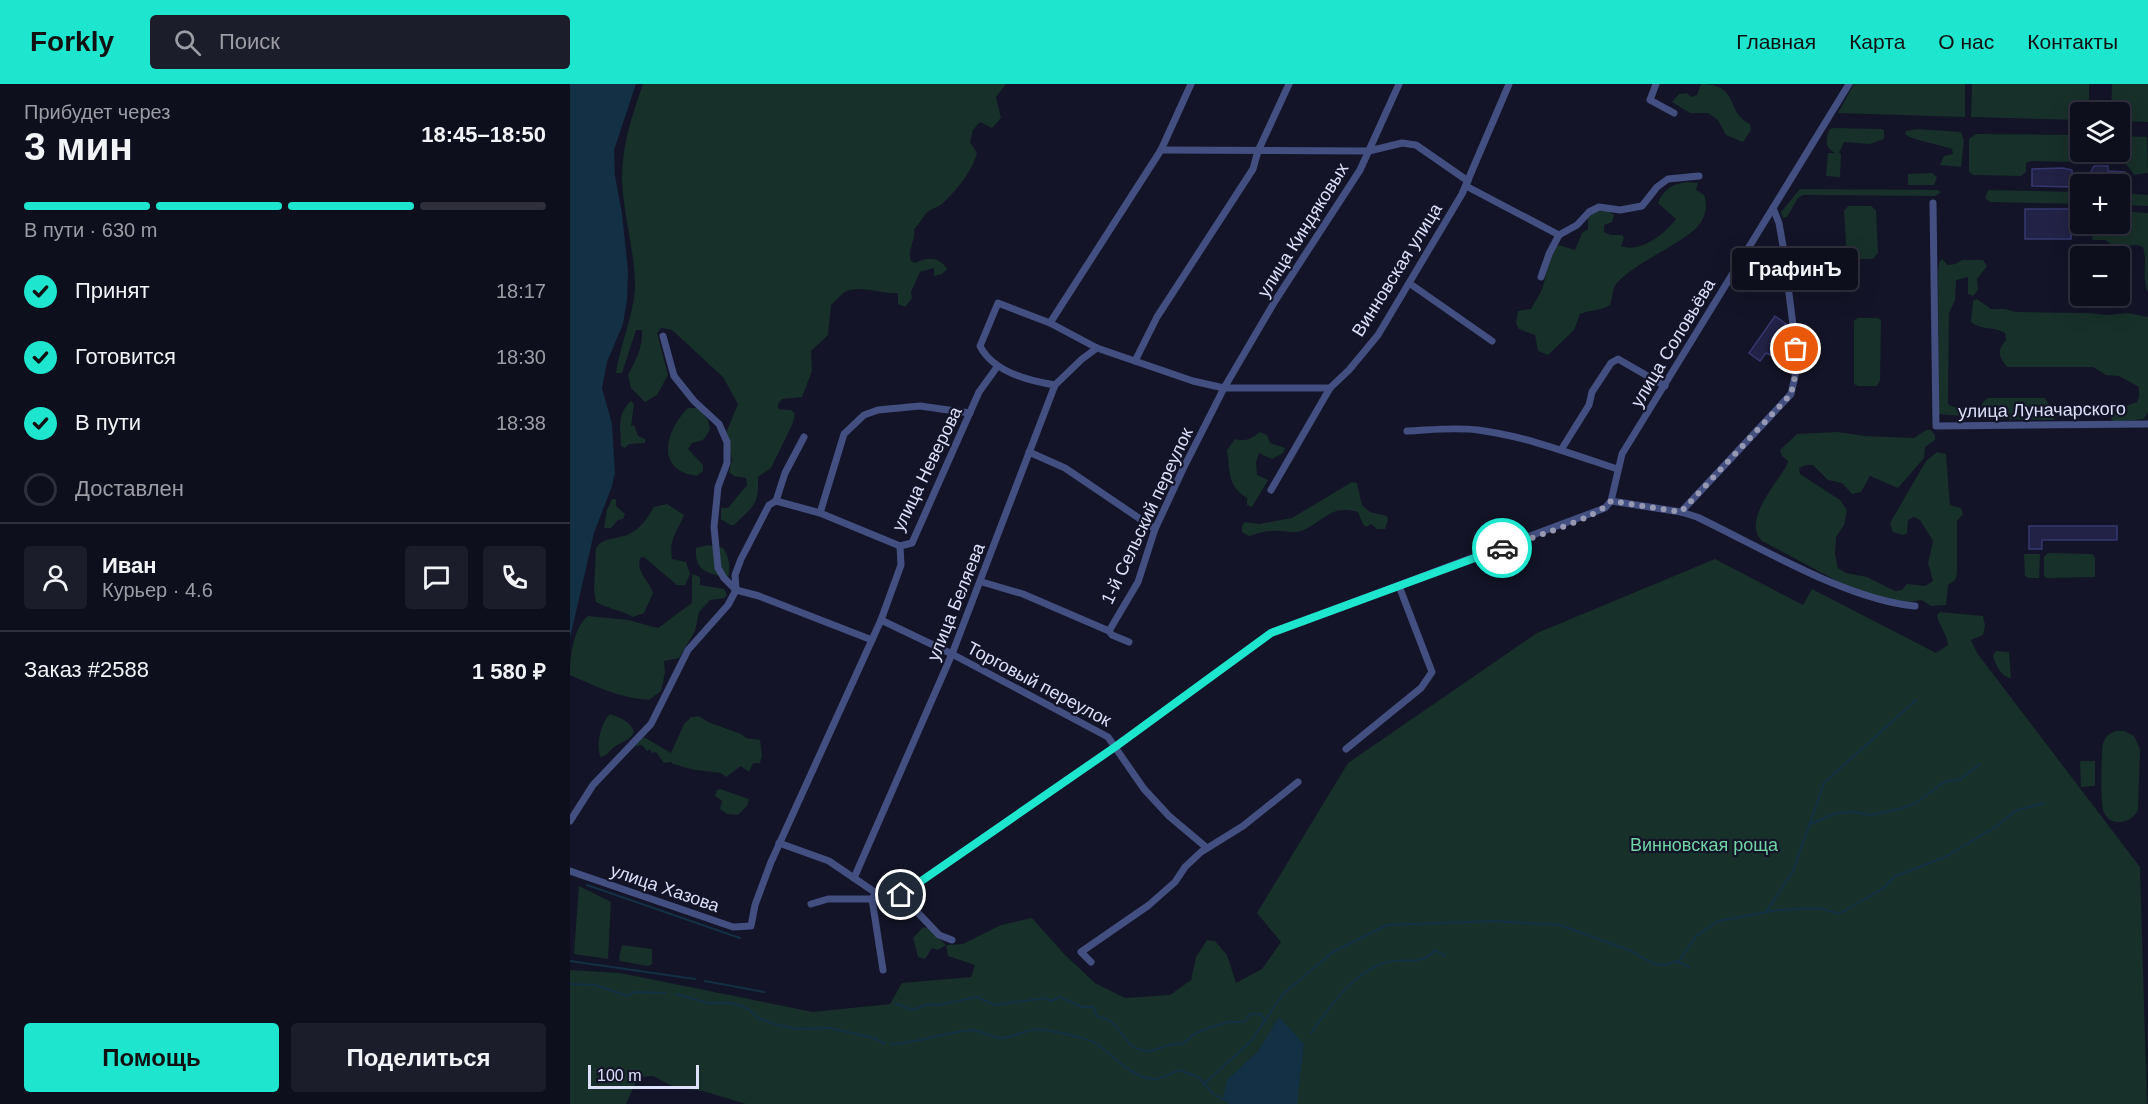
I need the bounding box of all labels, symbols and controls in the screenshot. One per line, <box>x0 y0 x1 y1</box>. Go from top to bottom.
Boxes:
search box <box>150 15 570 69</box>
text: Forkly <box>30 26 114 57</box>
icon: search <box>171 26 204 59</box>
text: Поиск <box>219 29 280 54</box>
text: Главная <box>1736 30 1816 53</box>
text: Карта <box>1849 30 1905 53</box>
text: О нас <box>1938 30 1994 53</box>
text: Контакты <box>2027 30 2118 53</box>
text: Прибудет через <box>24 101 170 123</box>
map controls <box>2070 102 2130 306</box>
button: layers <box>2070 102 2130 162</box>
text: 18:45–18:50 <box>421 122 546 147</box>
text: 3 мин <box>24 125 133 168</box>
street label: улица Киндяковых <box>1254 159 1352 301</box>
button: + <box>2070 174 2130 234</box>
street label: Винновская улица <box>1348 199 1446 340</box>
text: В пути · 630 m <box>24 219 157 241</box>
button: − <box>2070 246 2130 306</box>
callout: ГрафинЪ <box>1733 247 1859 289</box>
text: ГрафинЪ <box>1748 258 1842 280</box>
street label: улица Соловьёва <box>1627 274 1720 411</box>
icon: check <box>24 275 57 308</box>
text: Принят <box>75 278 149 303</box>
text: 18:17 <box>496 280 546 302</box>
pin <box>1770 323 1821 374</box>
icon: bag <box>1779 332 1812 365</box>
icon: check <box>24 341 57 374</box>
text: Готовится <box>75 344 176 369</box>
text: 18:30 <box>496 346 546 368</box>
street label: улица Луначарского <box>1958 399 2126 421</box>
street label: улица Неверова <box>888 402 966 535</box>
icon: check <box>24 407 57 440</box>
text: В пути <box>75 410 141 435</box>
text: 18:38 <box>496 412 546 434</box>
street label: 1-й Сельский переулок <box>1097 425 1197 607</box>
text: Доставлен <box>75 476 184 501</box>
courier <box>1472 518 1532 578</box>
icon: car <box>1486 532 1519 565</box>
street label: улица Беляева <box>923 539 989 664</box>
button: person <box>24 546 87 609</box>
button: chat <box>405 546 468 609</box>
button: phone <box>483 546 546 609</box>
text: Иван <box>102 553 157 578</box>
text: Курьер · 4.6 <box>102 579 213 601</box>
street label: Торговый переулок <box>964 638 1114 730</box>
text: Заказ #2588 <box>24 657 149 682</box>
text: 1 580 ₽ <box>472 659 546 684</box>
park label: Винновская роща <box>1630 835 1779 855</box>
street label: улица Хазова <box>608 860 723 916</box>
pin <box>875 869 926 920</box>
icon: home <box>884 878 917 911</box>
button: Помощь <box>24 1023 279 1092</box>
button: Поделиться <box>291 1023 546 1092</box>
scale bar <box>588 1062 699 1090</box>
text: 100 m <box>597 1067 641 1084</box>

